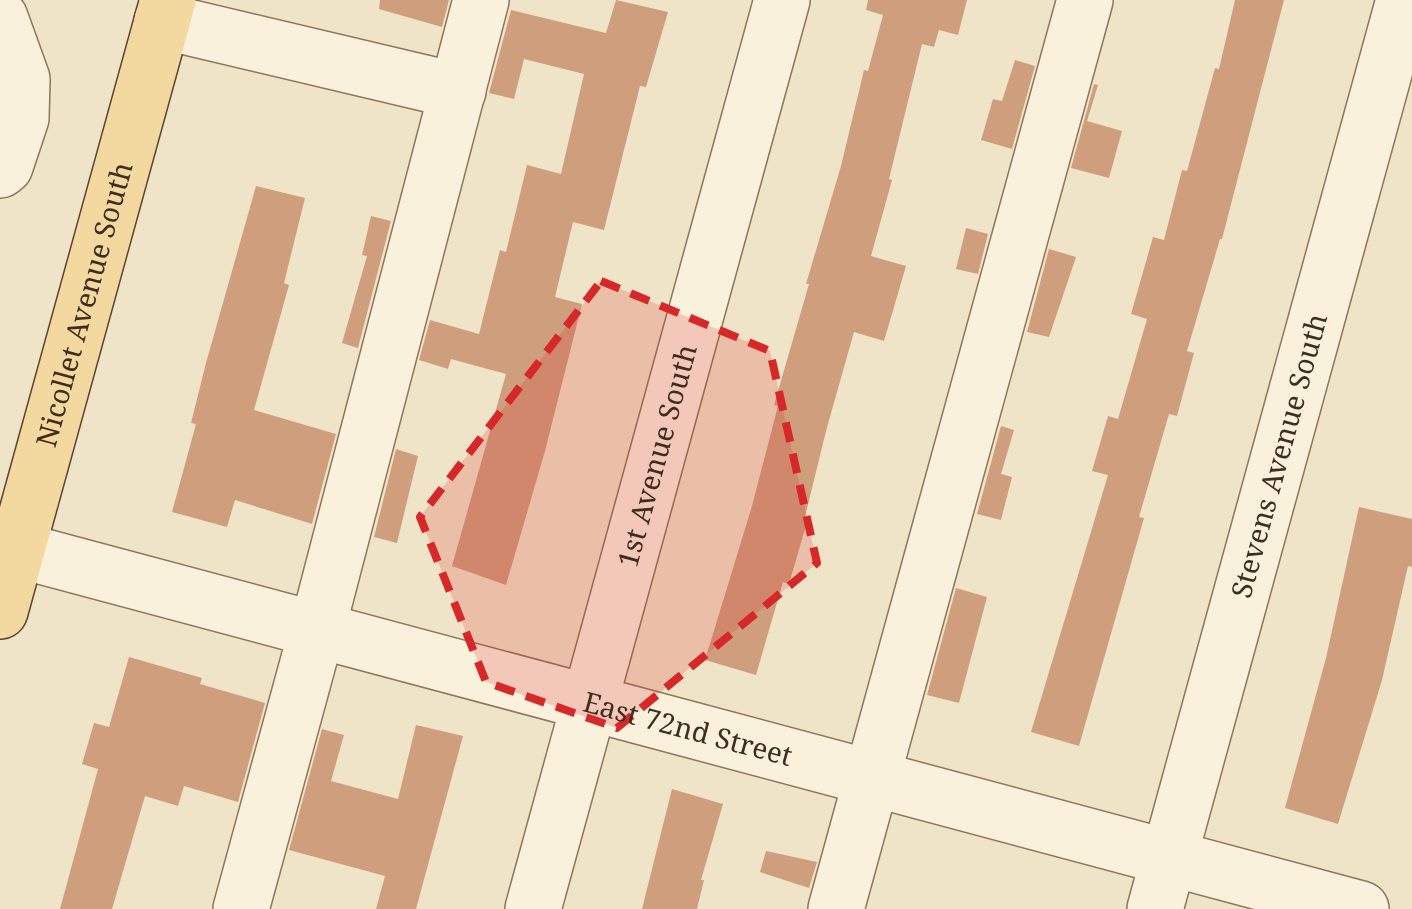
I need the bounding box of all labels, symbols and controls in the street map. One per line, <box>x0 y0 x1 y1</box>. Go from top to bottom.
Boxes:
street label: Nicollet Avenue South <box>26 157 141 451</box>
street label: Stevens Avenue South <box>1221 309 1335 602</box>
street label: 1st Avenue South <box>608 340 705 571</box>
street label: East 72nd Street <box>579 682 797 774</box>

